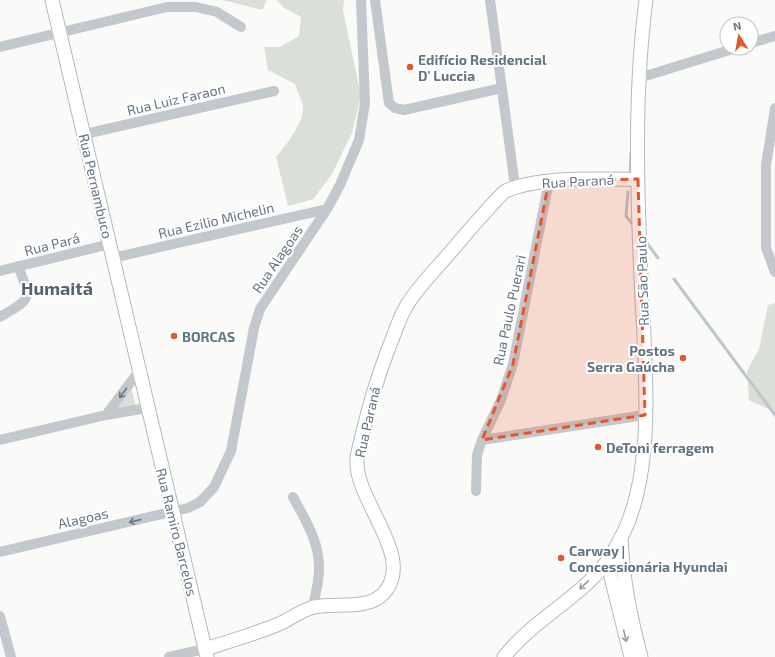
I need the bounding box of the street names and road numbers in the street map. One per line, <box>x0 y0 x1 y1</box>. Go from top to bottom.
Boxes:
street label: Rua Luiz Faraon <box>125 79 227 119</box>
street label: Rua Pernambuco <box>76 132 116 240</box>
street label: Rua Paraná <box>541 171 615 191</box>
street label: Rua Ezilio Michelin <box>156 198 276 242</box>
street label: Rua Alagoas <box>248 222 306 296</box>
street label: Rua Pará <box>22 229 82 259</box>
street label: Rua São Paulo <box>632 236 652 326</box>
street label: Rua Paulo Puerari <box>489 253 529 367</box>
street label: Rua Paraná <box>351 385 383 459</box>
street label: Rua Ramiro Barcelos <box>153 466 201 598</box>
street label: Alagoas <box>56 504 110 532</box>

